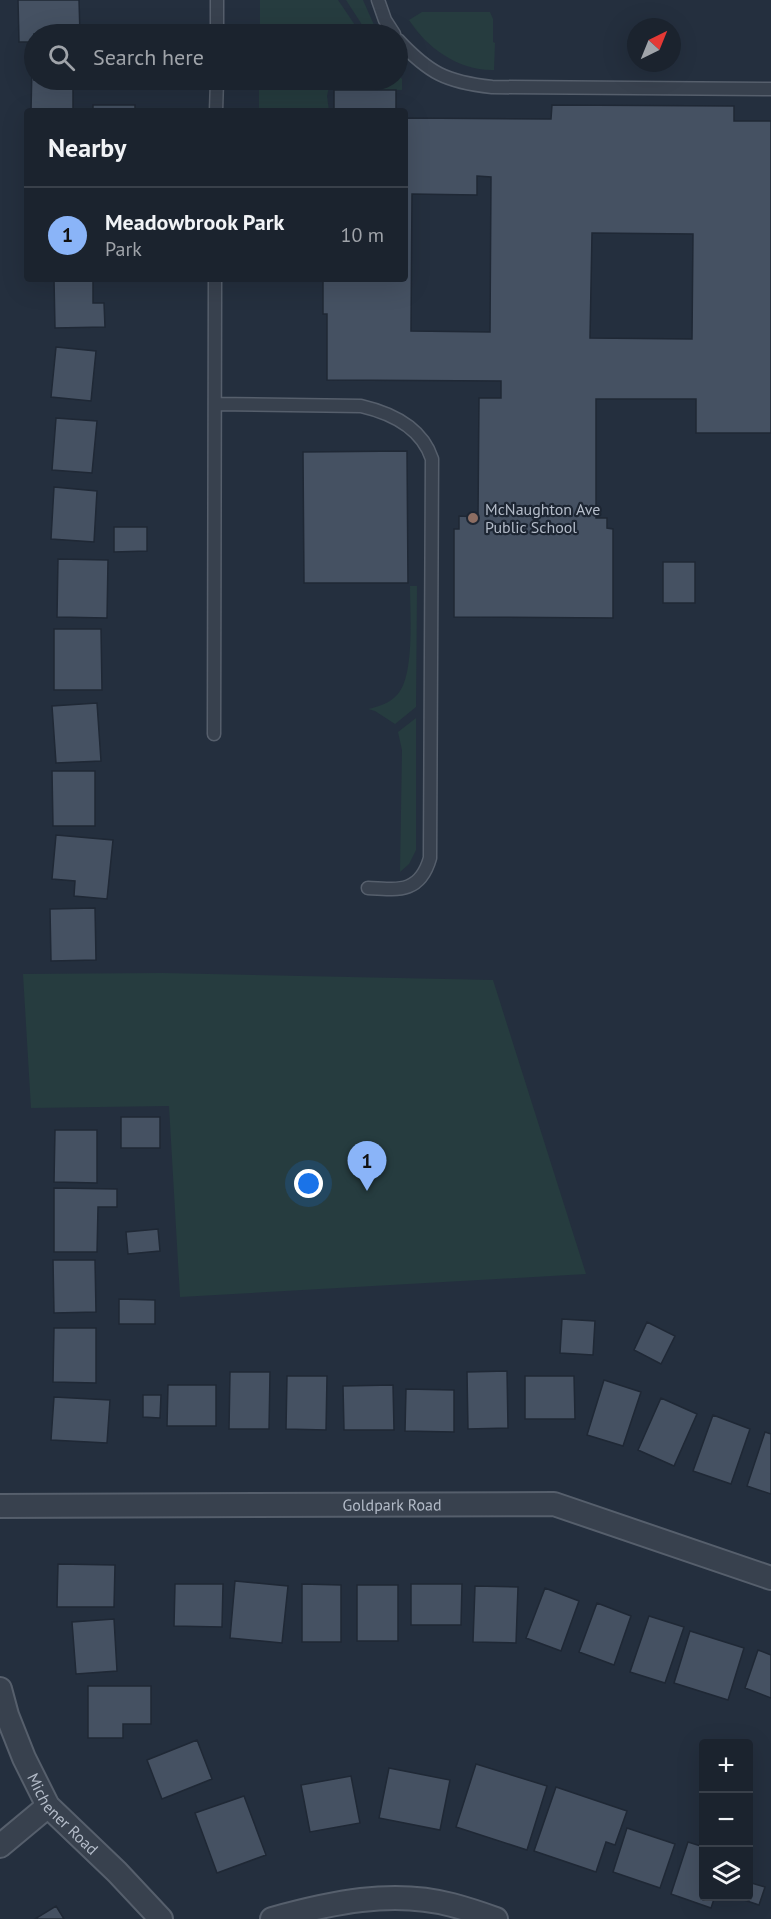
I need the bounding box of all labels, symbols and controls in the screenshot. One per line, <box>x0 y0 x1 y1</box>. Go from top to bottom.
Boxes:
north arrow <box>627 18 681 72</box>
search box <box>24 24 408 90</box>
icon: search <box>45 41 78 74</box>
text: Search here <box>93 43 204 71</box>
text: Nearby <box>48 131 126 164</box>
text: Meadowbrook Park <box>105 208 284 236</box>
text: 1 <box>62 222 73 248</box>
text: 10 m <box>341 222 384 248</box>
text: Park <box>105 236 142 262</box>
place label: McNaughton Ave Public School <box>485 499 600 537</box>
marker: McNaughton Ave Public School <box>466 511 480 525</box>
pin: 1 <box>348 1142 386 1191</box>
your location <box>294 1169 323 1198</box>
street label: Goldpark Road <box>342 1494 442 1515</box>
map controls <box>699 1739 753 1901</box>
button: + <box>699 1739 753 1793</box>
street label: Michener Road <box>23 1770 103 1859</box>
button: − <box>699 1793 753 1847</box>
button: layers <box>699 1847 753 1901</box>

